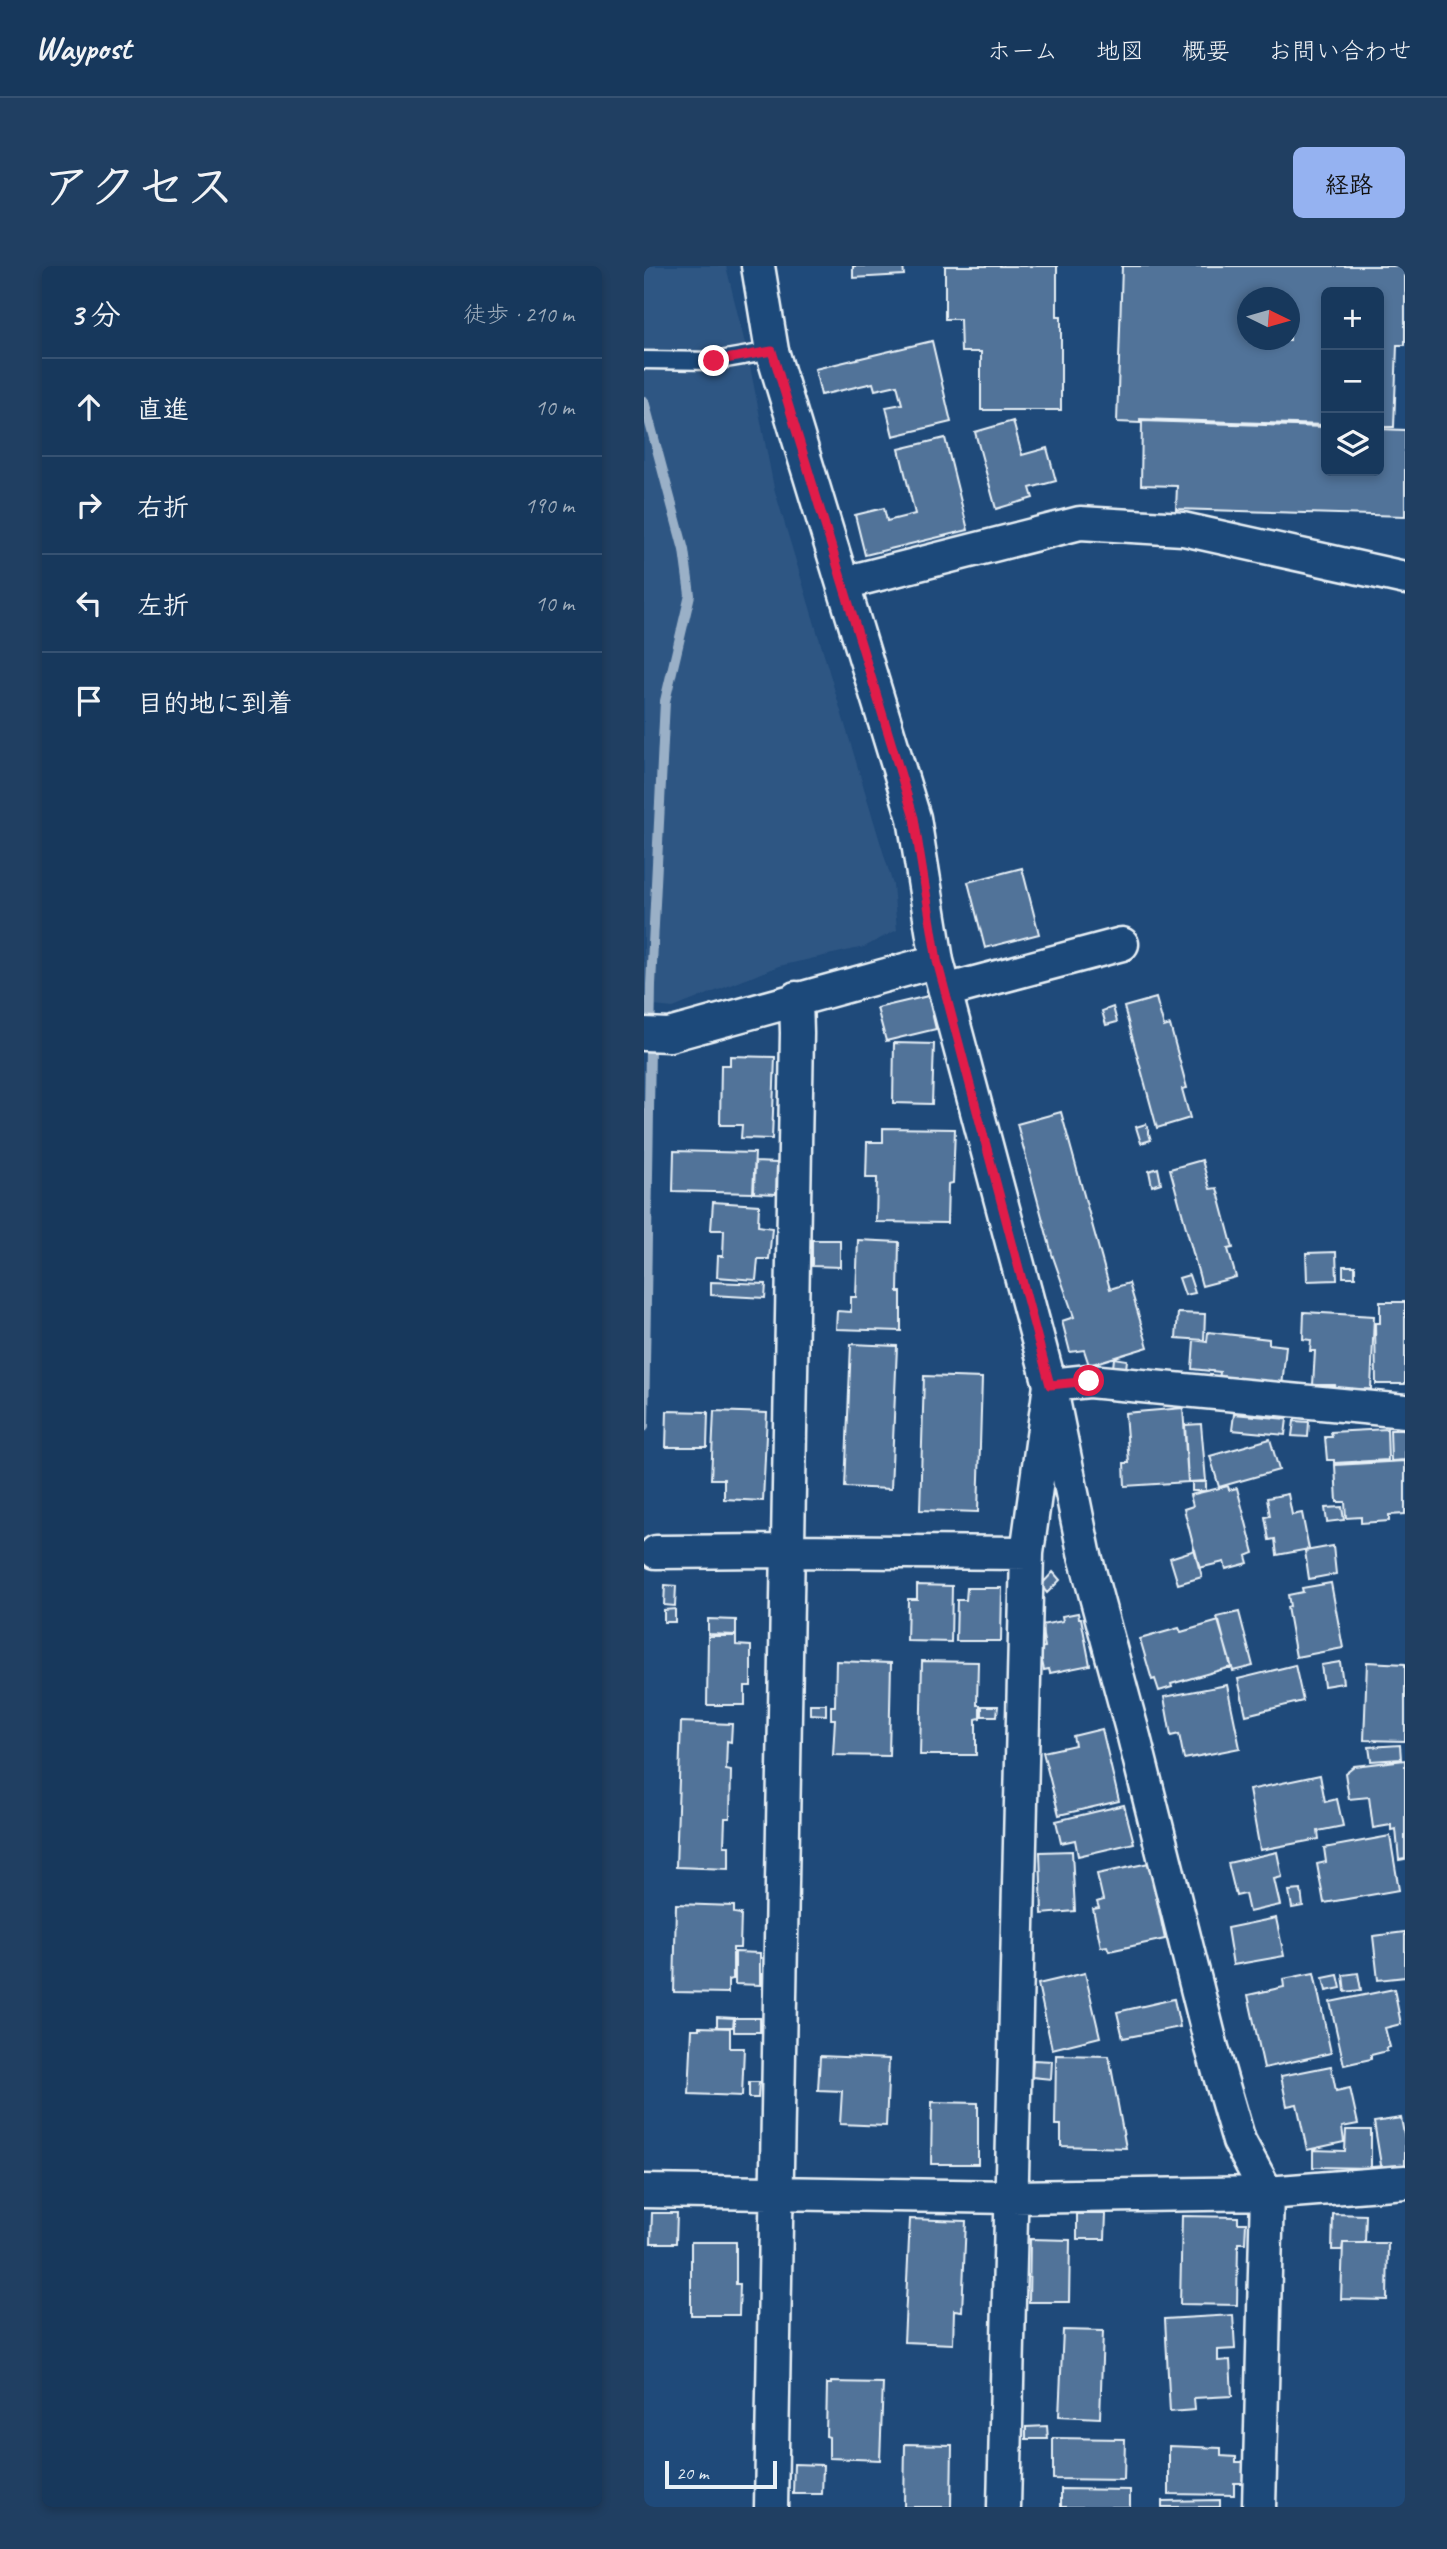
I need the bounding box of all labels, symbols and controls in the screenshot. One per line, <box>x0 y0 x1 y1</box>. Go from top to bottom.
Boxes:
text: Waypost <box>35 27 131 69</box>
text: ホーム <box>987 36 1058 66</box>
text: 地図 <box>1096 36 1144 66</box>
text: 概要 <box>1182 36 1230 66</box>
text: お問い合わせ <box>1268 36 1412 66</box>
button: 経路 <box>1293 147 1405 218</box>
text: アクセス <box>42 156 235 218</box>
north arrow <box>1237 287 1300 350</box>
map controls <box>1321 287 1384 476</box>
button: + <box>1321 287 1384 350</box>
text: 3 分 <box>70 296 121 334</box>
text: 徒歩 · 210 m <box>463 300 574 329</box>
route end <box>698 345 729 376</box>
button: − <box>1321 350 1384 413</box>
icon: ahead <box>70 388 108 426</box>
text: 直進 <box>137 393 189 426</box>
text: 10 m <box>535 393 574 422</box>
button: layers <box>1321 413 1384 476</box>
icon: right <box>70 486 108 524</box>
text: 右折 <box>137 491 189 524</box>
text: 190 m <box>525 491 574 520</box>
icon: left <box>70 584 108 622</box>
text: 左折 <box>137 589 189 622</box>
text: 10 m <box>535 589 574 618</box>
icon: arrive <box>70 682 108 720</box>
text: 目的地に到着 <box>137 687 293 720</box>
route start <box>1073 1365 1104 1396</box>
scale bar <box>665 2458 777 2490</box>
text: 20 m <box>676 2461 708 2485</box>

